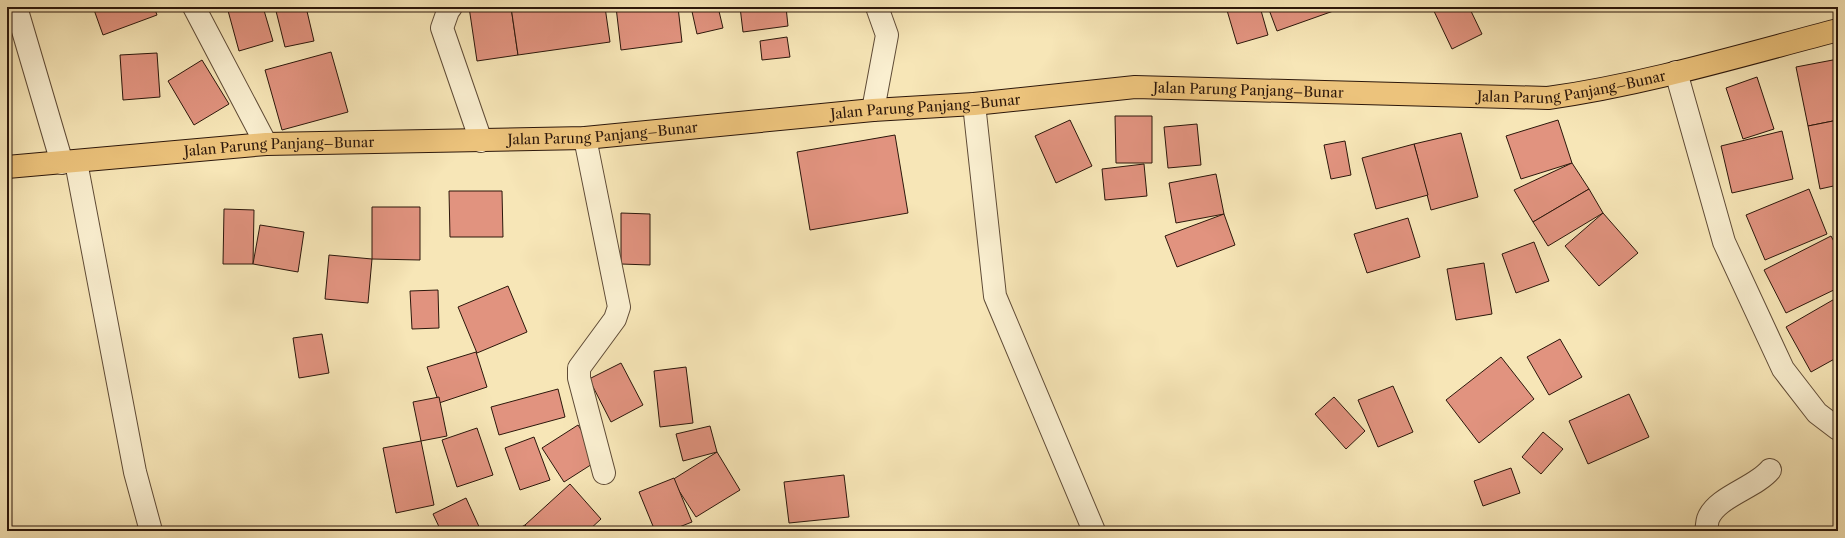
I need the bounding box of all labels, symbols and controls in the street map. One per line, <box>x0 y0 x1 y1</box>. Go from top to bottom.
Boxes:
street label: Jalan Parung Panjang–Bunar <box>1475 66 1668 107</box>
street label: Jalan Parung Panjang–Bunar <box>1151 78 1344 102</box>
street label: Jalan Parung Panjang–Bunar <box>828 90 1021 123</box>
street label: Jalan Parung Panjang–Bunar <box>505 118 699 148</box>
street label: Jalan Parung Panjang–Bunar <box>181 133 375 160</box>

